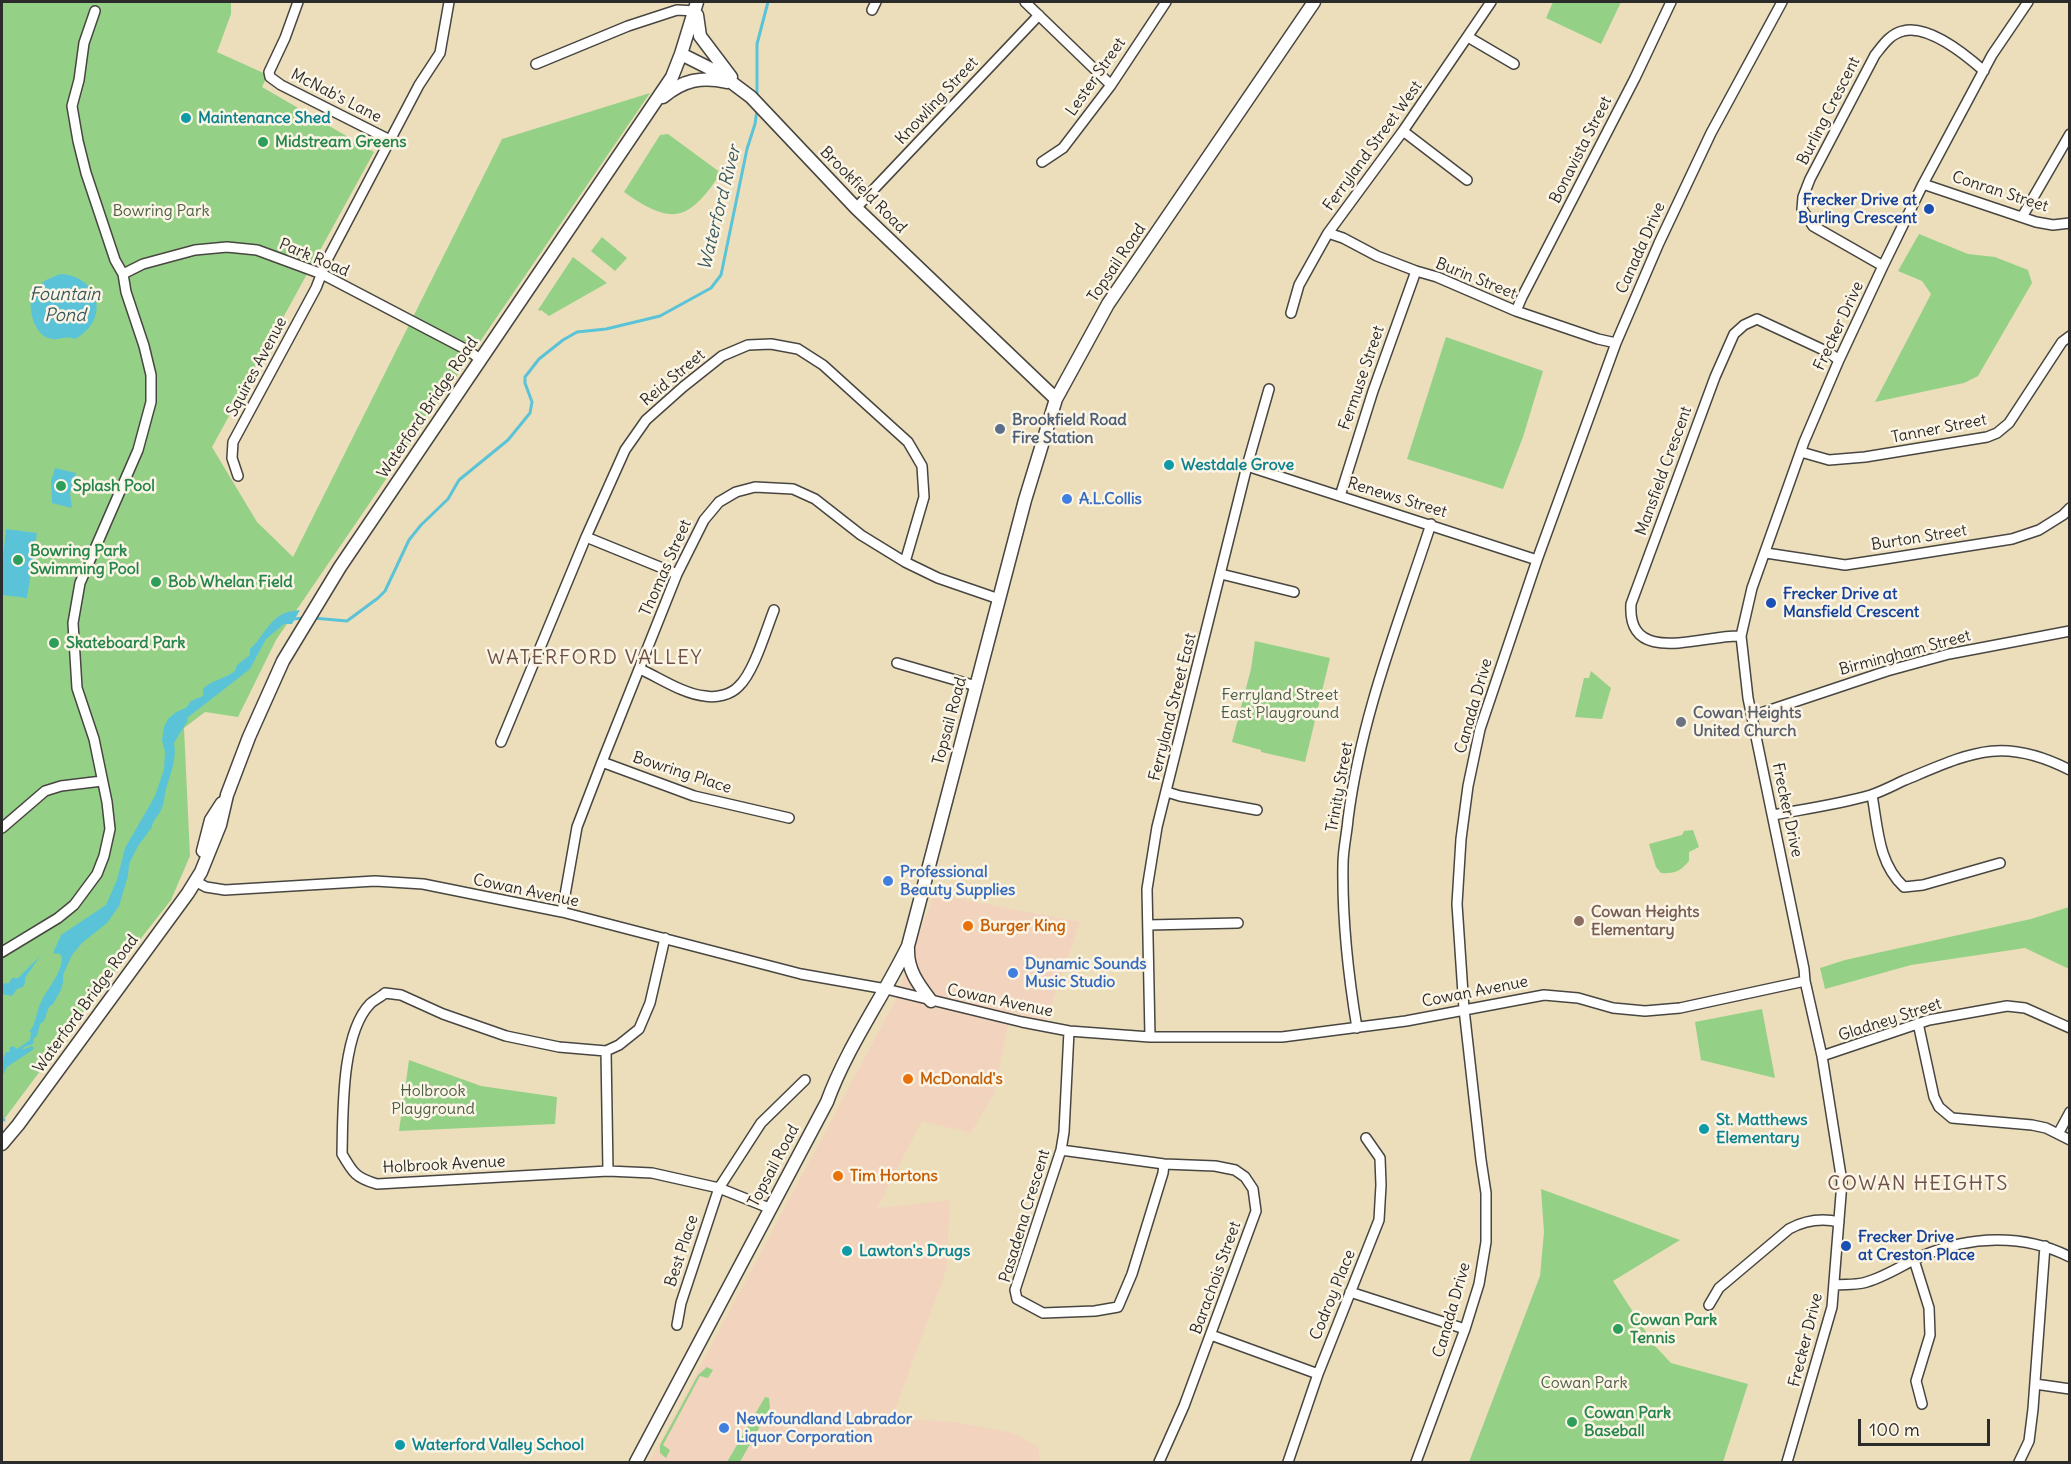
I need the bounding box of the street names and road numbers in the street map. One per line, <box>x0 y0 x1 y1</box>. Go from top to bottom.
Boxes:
street label: Lester Street <box>1062 34 1130 120</box>
street label: Knowling Street <box>892 53 982 149</box>
street label: Burling Crescent <box>1793 54 1865 168</box>
street label: McNab's Lane <box>287 65 385 127</box>
street label: Ferryland Street West <box>1319 77 1427 215</box>
street label: Bonavista Street <box>1546 93 1616 207</box>
street label: Brookfield Road <box>816 143 910 237</box>
street label: Conran Street <box>1950 167 2050 217</box>
street label: Canada Drive <box>1612 199 1670 297</box>
street label: Topsail Road <box>1084 220 1150 306</box>
street label: Park Road <box>276 235 352 281</box>
street label: Burin Street <box>1433 254 1519 304</box>
street label: Frecker Drive <box>1810 278 1868 374</box>
street label: Squires Avenue <box>223 314 291 420</box>
street label: Fermuse Street <box>1335 323 1389 433</box>
street label: Waterford Bridge Road <box>374 334 482 482</box>
street label: Reid Street <box>637 346 709 410</box>
street label: Mansfield Crescent <box>1632 404 1696 538</box>
street label: Tanner Street <box>1890 410 1988 448</box>
street label: Renews Street <box>1345 474 1449 522</box>
street label: Thomas Street <box>636 517 696 619</box>
street label: Burton Street <box>1870 521 1968 555</box>
street label: Birmingham Street <box>1837 626 1973 680</box>
street label: Ferryland Street East <box>1145 631 1201 783</box>
street label: Canada Drive <box>1451 656 1497 756</box>
street label: Topsail Road <box>929 675 971 767</box>
street label: Trinity Street <box>1323 740 1357 834</box>
street label: Bowring Place <box>630 748 734 798</box>
street label: Frecker Drive <box>1768 761 1806 859</box>
street label: Cowan Avenue <box>471 870 581 912</box>
street label: Waterford Bridge Road <box>29 931 143 1077</box>
street label: Cowan Avenue <box>1420 972 1530 1012</box>
street label: Cowan Avenue <box>945 980 1055 1022</box>
street label: Gladney Street <box>1836 994 1944 1046</box>
street label: Topsail Road <box>744 1122 804 1210</box>
street label: Pasadena Crescent <box>996 1147 1054 1285</box>
street label: Holbrook Avenue <box>382 1152 506 1178</box>
street label: Best Place <box>661 1213 703 1289</box>
street label: Barachois Street <box>1187 1219 1245 1337</box>
street label: Codroy Place <box>1306 1247 1360 1343</box>
street label: Canada Drive <box>1429 1260 1475 1360</box>
street label: Frecker Drive <box>1785 1291 1827 1389</box>

